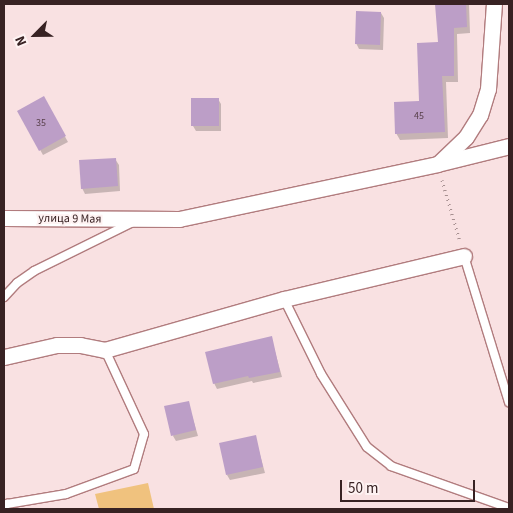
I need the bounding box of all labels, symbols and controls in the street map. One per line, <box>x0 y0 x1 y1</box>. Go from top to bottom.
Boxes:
north arrow <box>10 10 60 60</box>
text: N <box>10 33 32 49</box>
house number: 45 <box>414 111 424 123</box>
house number: 35 <box>36 118 46 130</box>
street label: улица 9 Мая <box>38 211 102 227</box>
scale bar <box>343 470 478 502</box>
text: 50 m <box>348 478 378 499</box>

